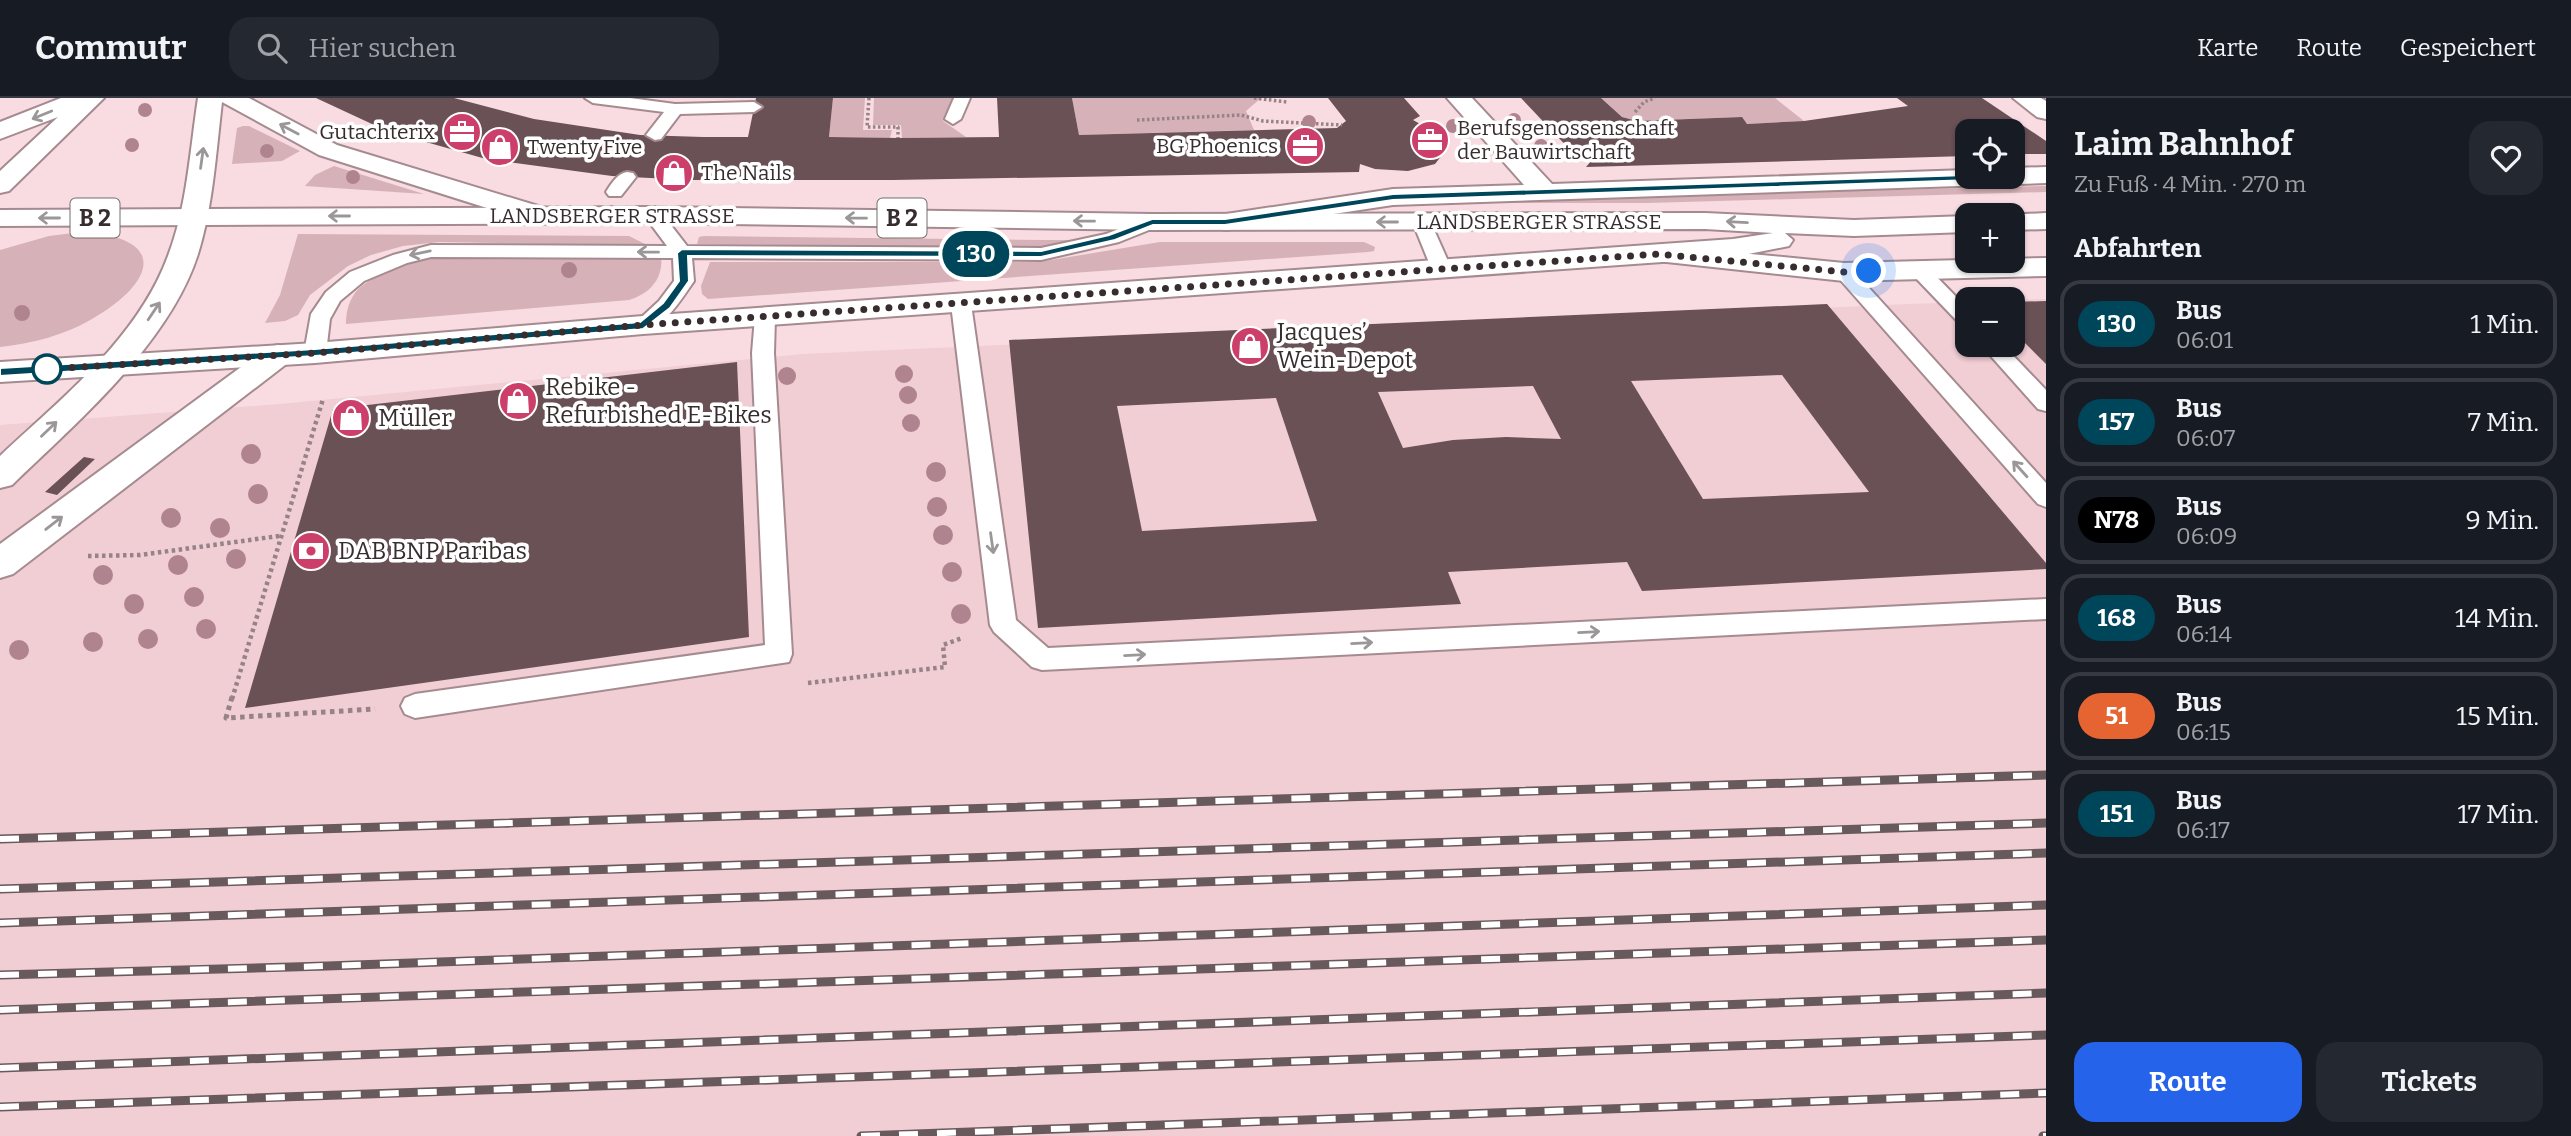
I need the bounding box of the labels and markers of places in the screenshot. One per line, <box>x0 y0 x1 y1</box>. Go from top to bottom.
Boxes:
office icon: Gutachterix <box>441 111 483 153</box>
place label: Berufsgenossenschaft der Bauwirtschaft <box>1457 115 1675 165</box>
place label: Gutachterix <box>319 119 435 145</box>
office icon: Berufsgenossenschaft der Bauwirtschaft <box>1409 119 1451 161</box>
office icon: BG Phoenics <box>1284 125 1326 167</box>
shop icon: Twenty Five <box>479 126 521 168</box>
place label: BG Phoenics <box>1156 133 1278 159</box>
place label: Twenty Five <box>527 134 642 160</box>
shop icon: The Nails <box>653 152 695 194</box>
place label: The Nails <box>701 160 792 186</box>
place label: Jacques’ Wein-Depot <box>1276 318 1414 374</box>
shop icon: Jacques’ Wein-Depot <box>1229 325 1271 367</box>
unlabelled marker <box>32 354 62 384</box>
place label: Rebike - Refurbished E-Bikes <box>545 373 772 429</box>
shop icon: Rebike - Refurbished E-Bikes <box>497 380 539 422</box>
shop icon: Müller <box>330 397 372 439</box>
place label: Müller <box>378 404 452 432</box>
bank icon: DAB BNP Paribas <box>290 530 332 572</box>
place label: DAB BNP Paribas <box>338 537 527 565</box>

